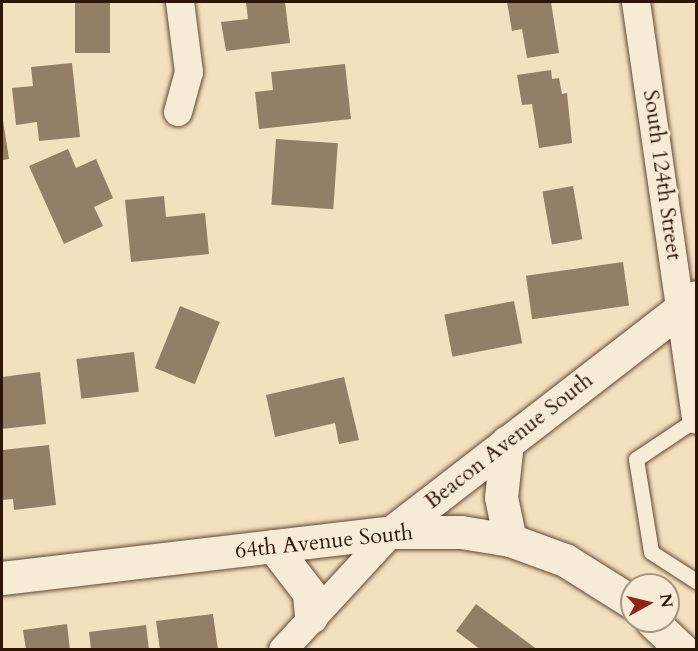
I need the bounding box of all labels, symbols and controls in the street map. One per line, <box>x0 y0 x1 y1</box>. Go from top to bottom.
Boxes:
street label: South 124th Street <box>637 88 687 262</box>
street label: Beacon Avenue South <box>420 367 598 515</box>
street label: 64th Avenue South <box>234 520 414 564</box>
north arrow <box>620 573 680 633</box>
text: N <box>654 592 678 609</box>

